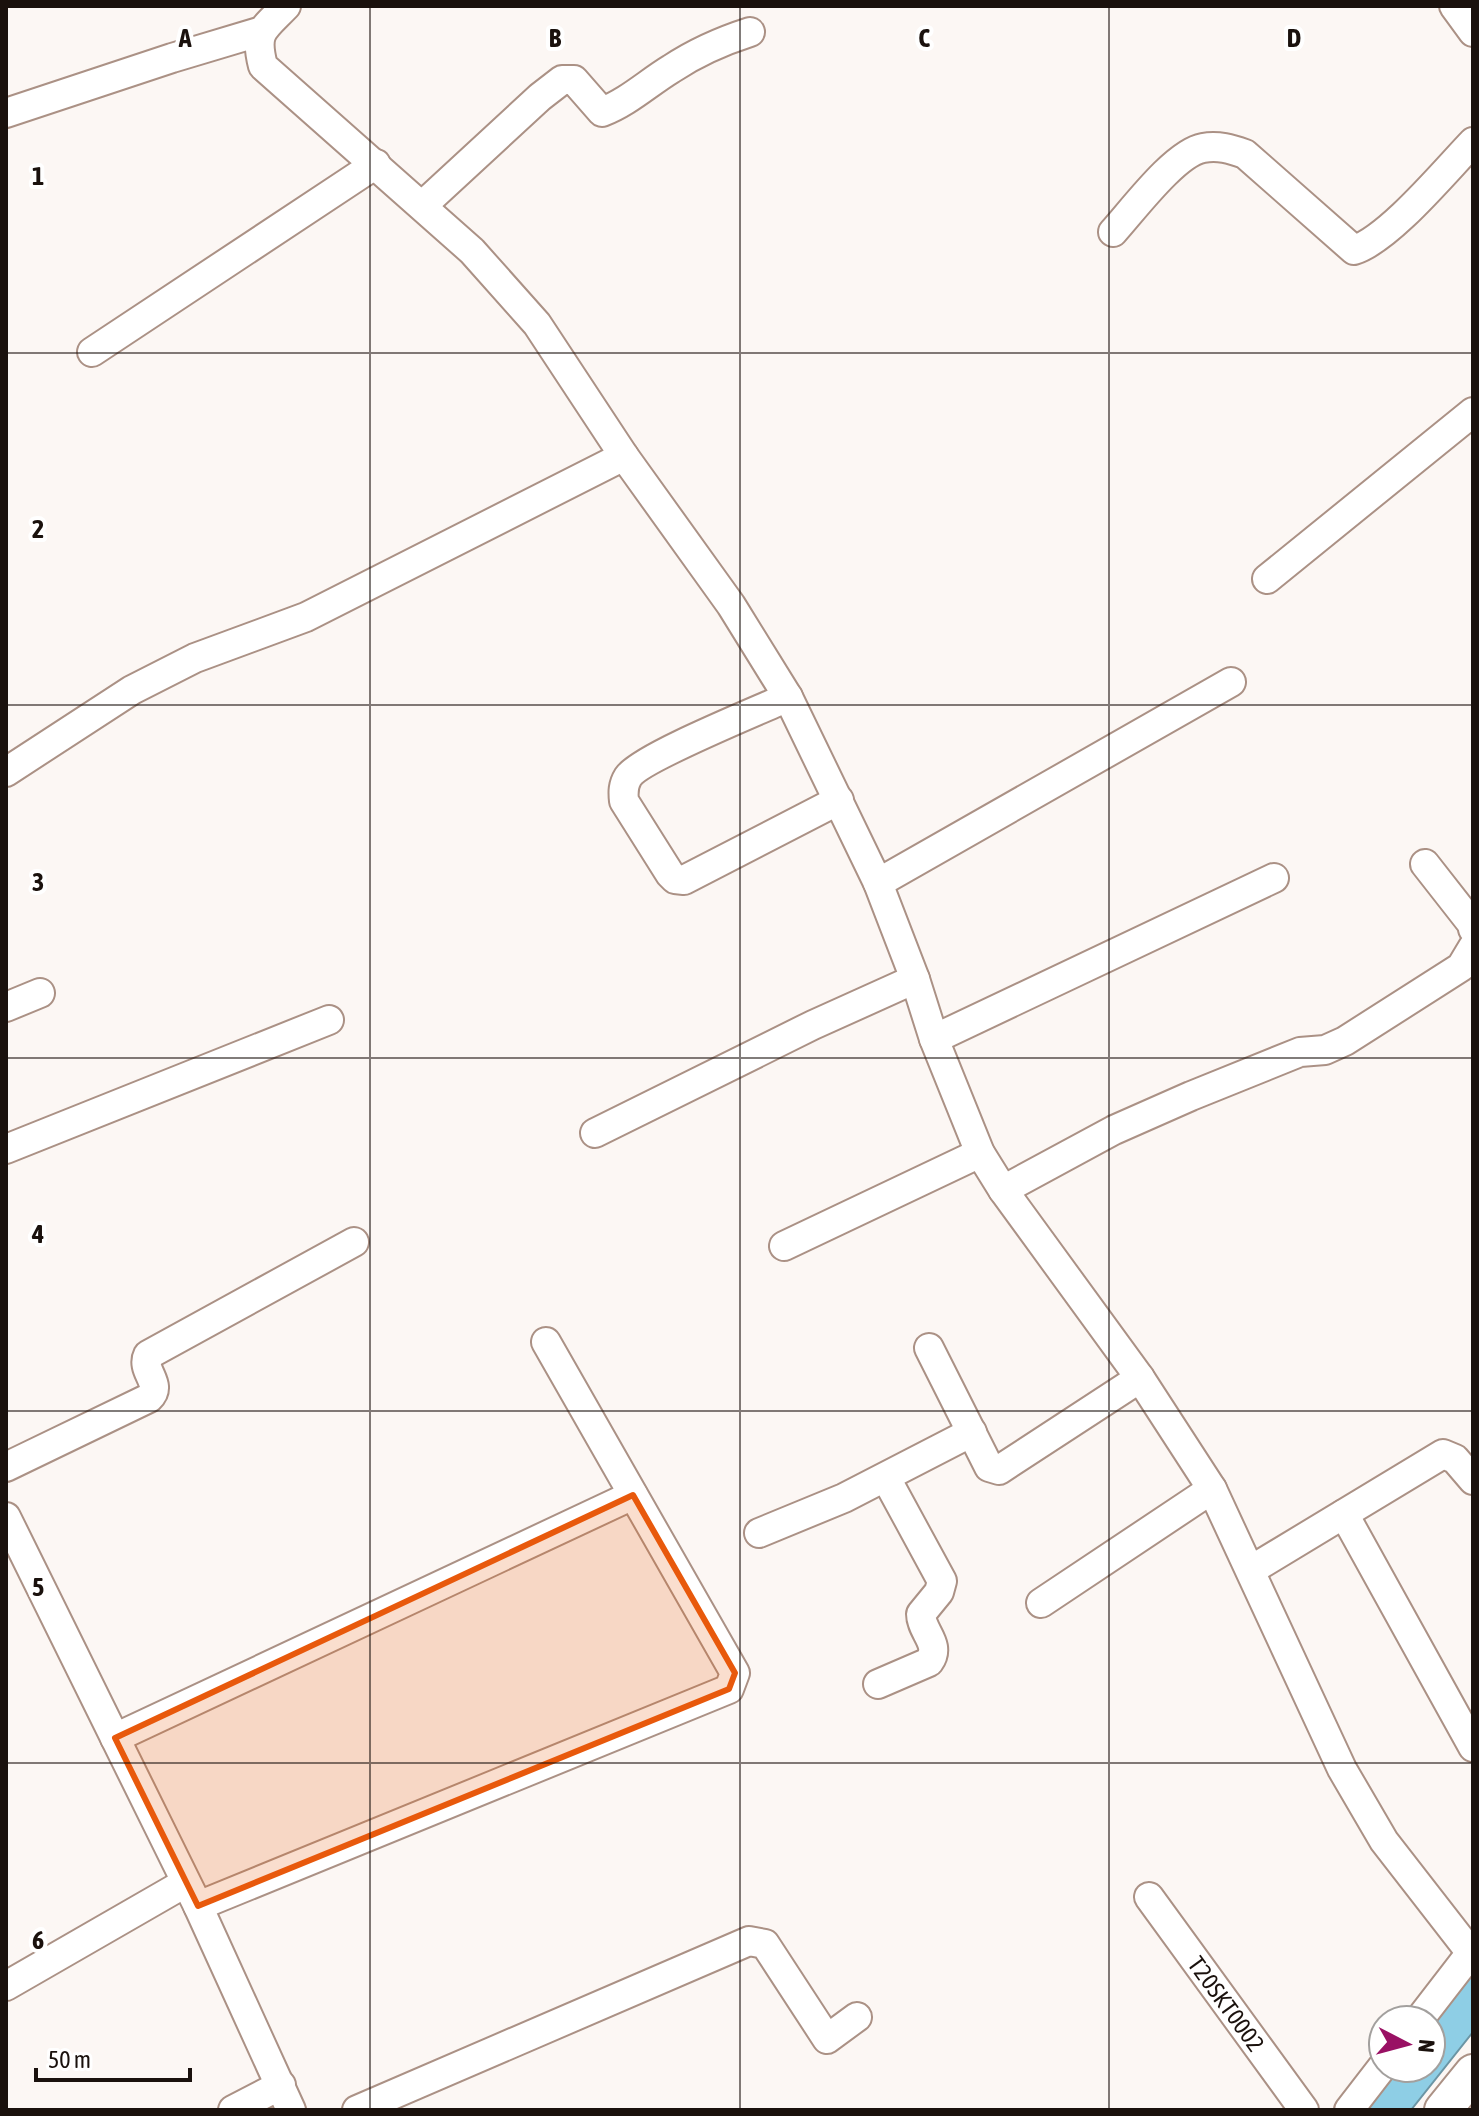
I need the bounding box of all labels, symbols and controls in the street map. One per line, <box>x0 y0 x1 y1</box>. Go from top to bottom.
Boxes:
text: A <box>178 23 192 53</box>
text: B <box>549 23 562 53</box>
text: C <box>918 23 930 53</box>
text: D <box>1287 23 1301 53</box>
text: 1 <box>32 161 44 191</box>
text: 2 <box>32 514 44 544</box>
text: 3 <box>32 867 44 897</box>
text: 4 <box>31 1219 44 1249</box>
text: 5 <box>32 1572 44 1602</box>
text: 6 <box>32 1925 44 1955</box>
street label: T20SKT0002 <box>1183 1951 1270 2056</box>
north arrow <box>1367 2004 1447 2084</box>
scale bar <box>36 2032 190 2082</box>
text: N <box>1413 2038 1440 2054</box>
text: 50 m <box>48 2046 91 2073</box>

